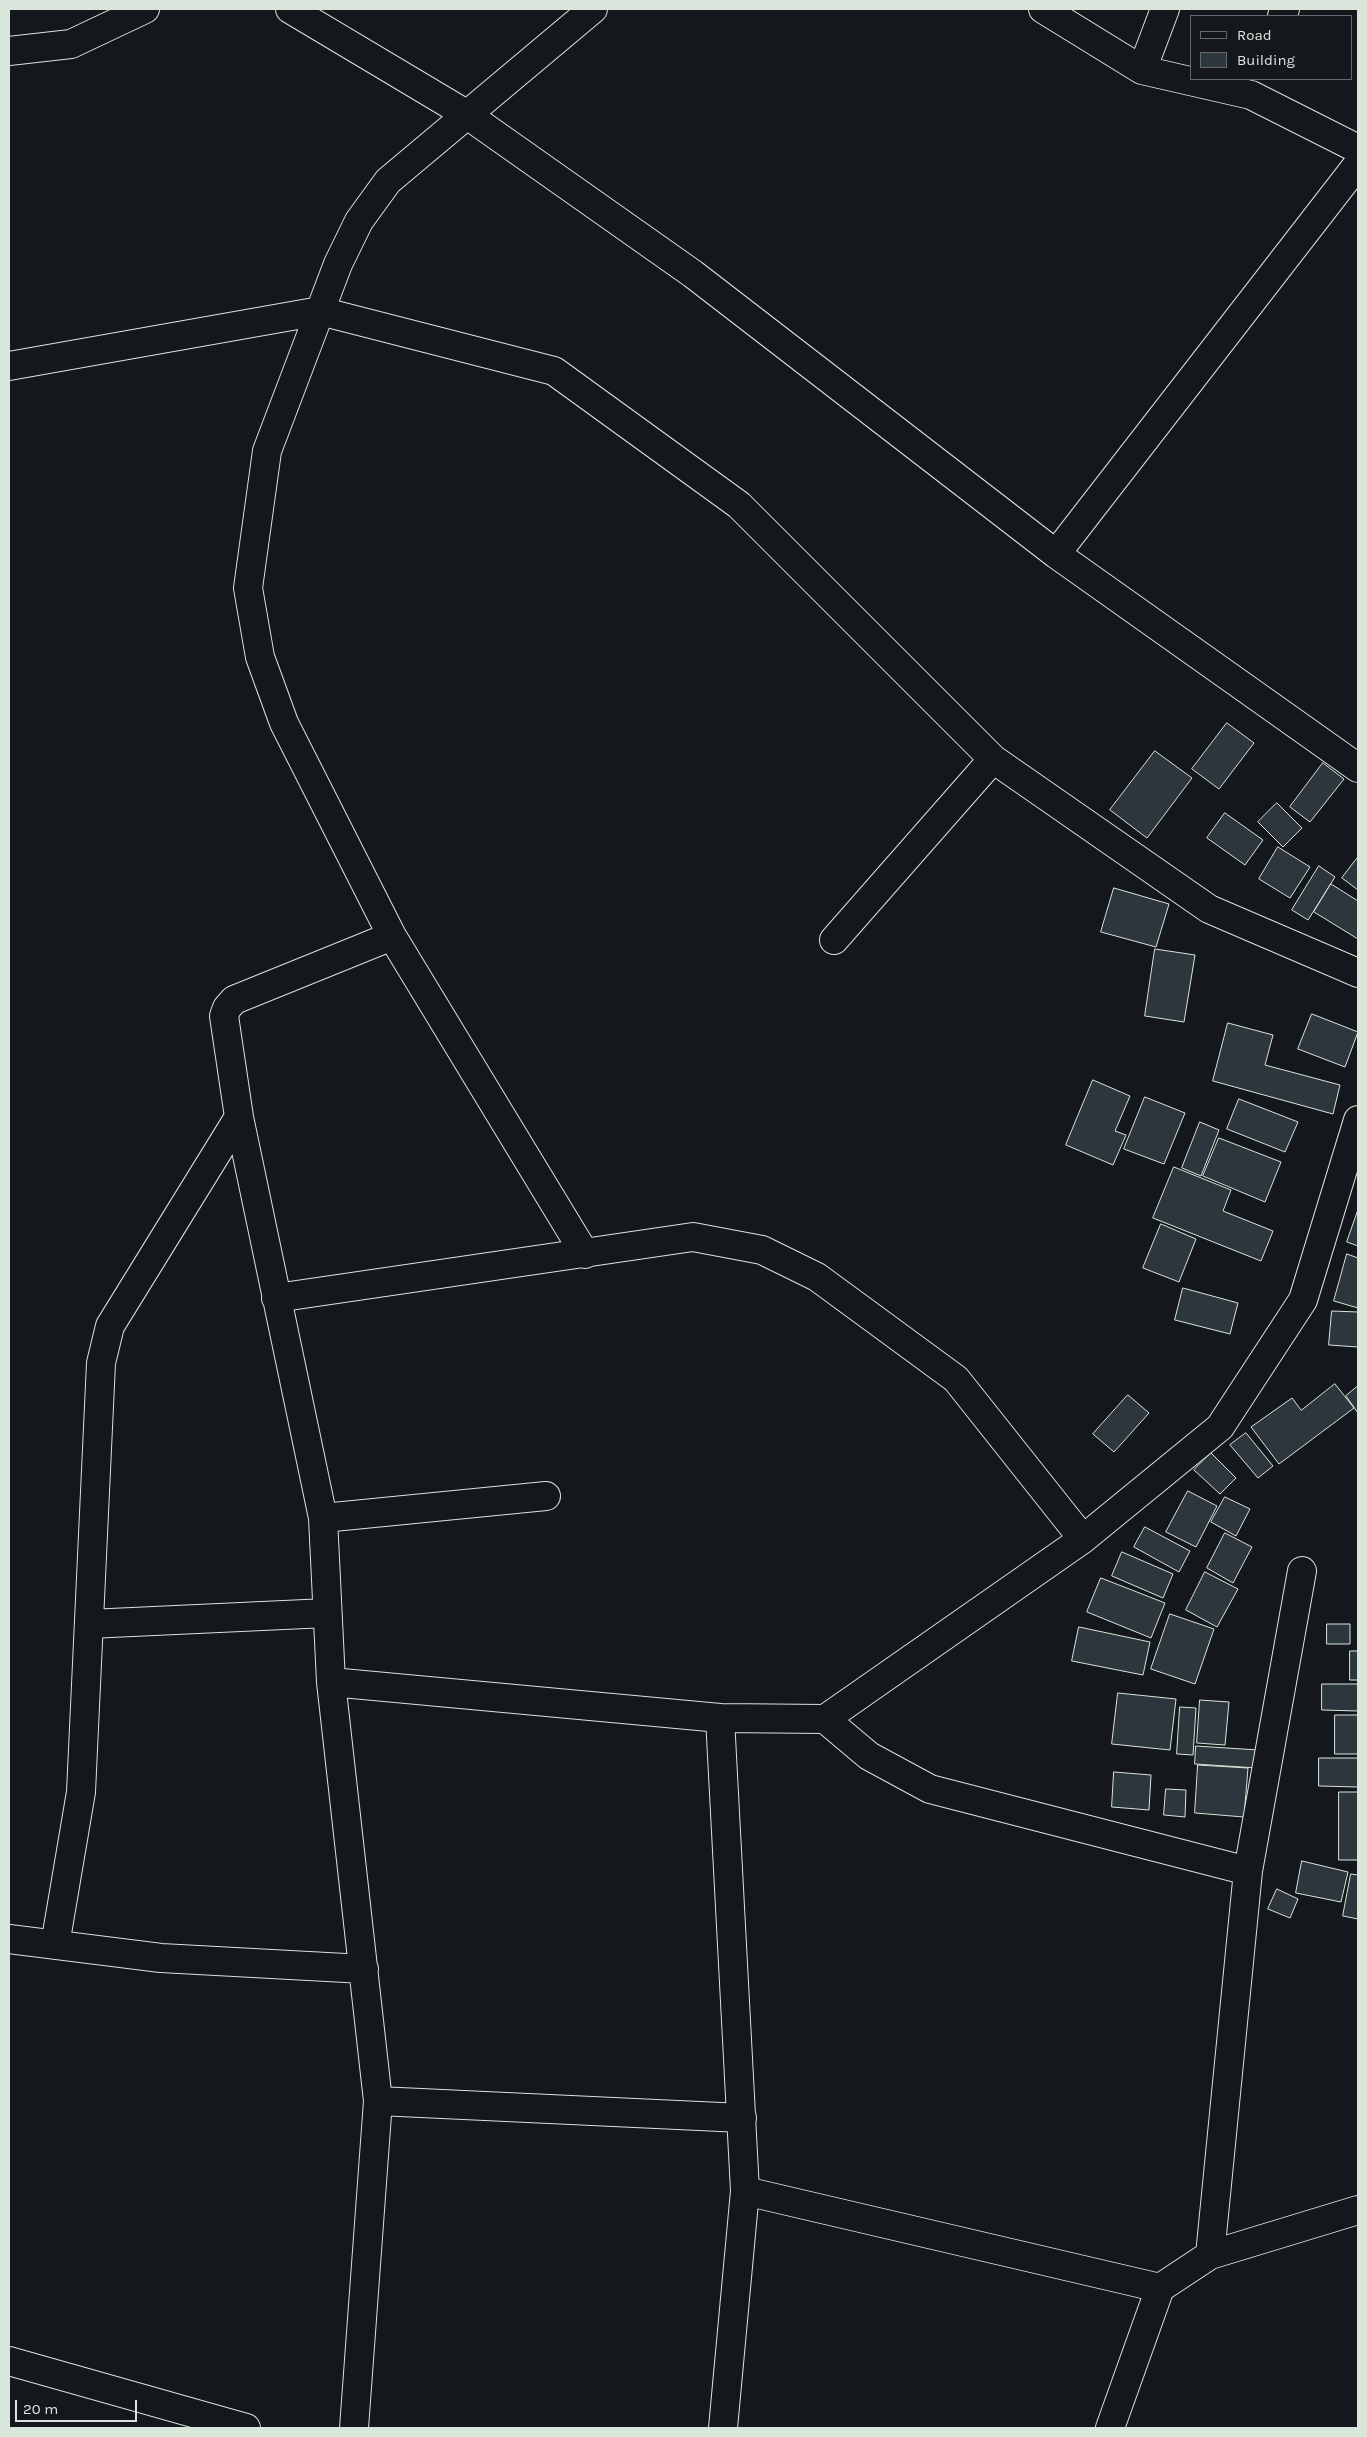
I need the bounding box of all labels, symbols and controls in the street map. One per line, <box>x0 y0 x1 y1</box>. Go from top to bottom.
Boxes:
legend <box>1190 15 1352 80</box>
text: Road <box>1237 26 1272 44</box>
text: Building <box>1237 51 1295 69</box>
scale bar <box>18 2390 140 2422</box>
text: 20 m <box>23 2400 58 2418</box>

